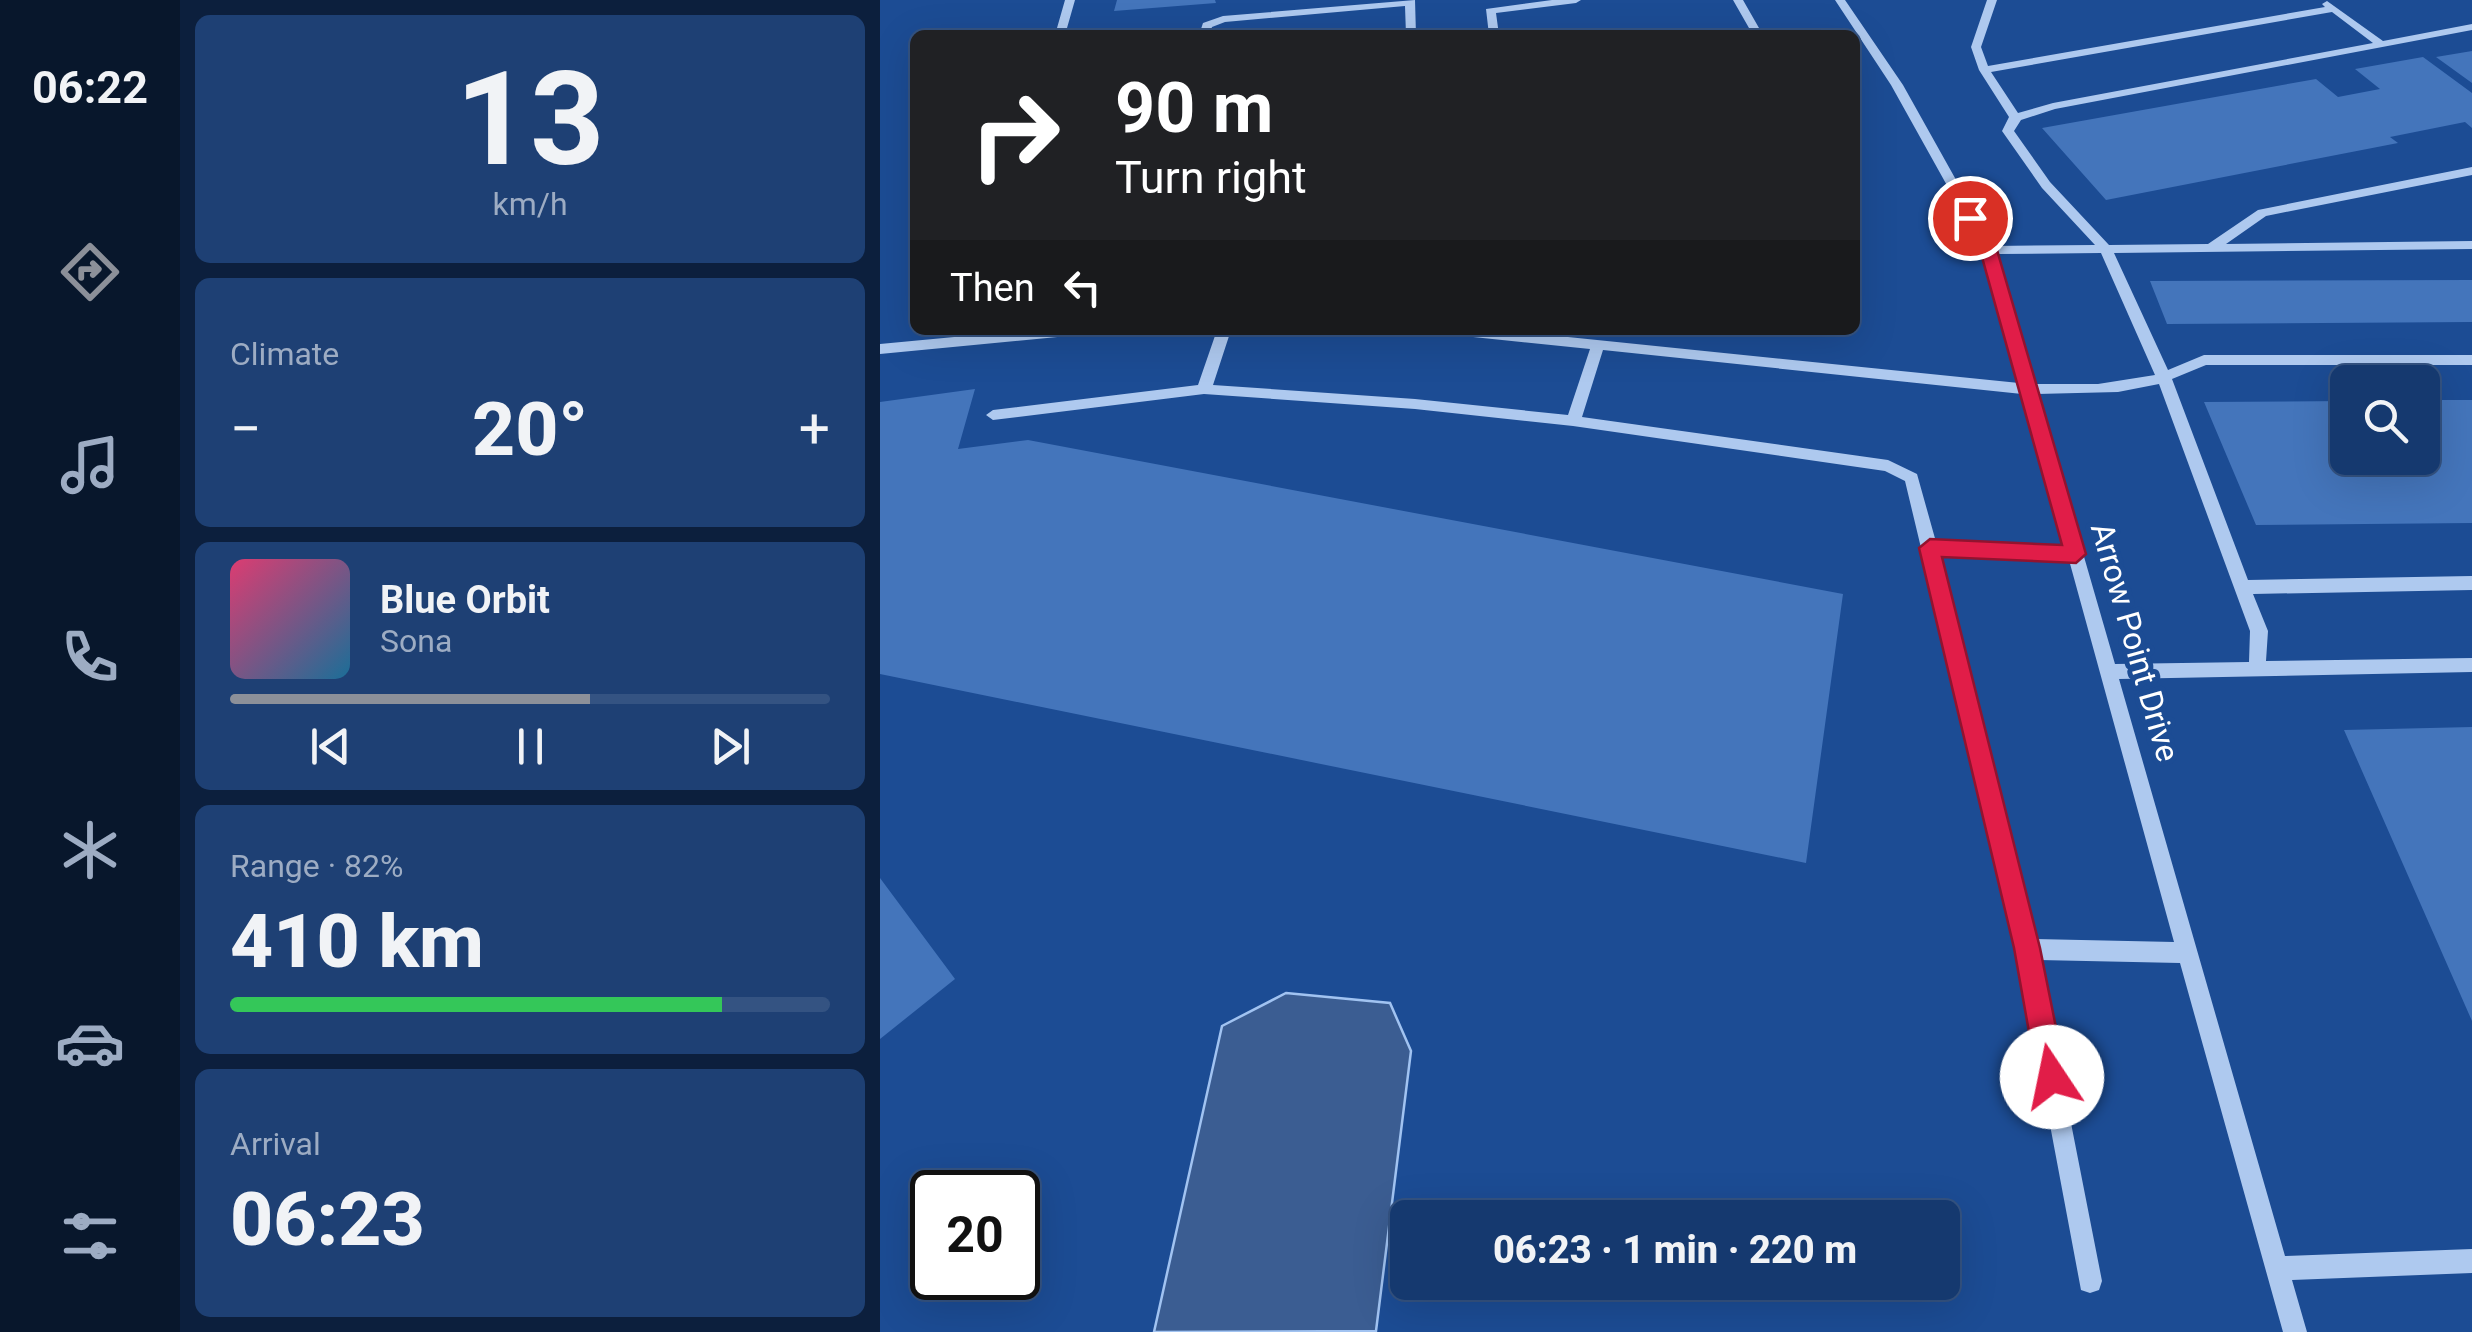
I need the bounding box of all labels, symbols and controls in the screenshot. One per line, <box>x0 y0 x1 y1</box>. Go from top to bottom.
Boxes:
text: 13 <box>455 43 605 196</box>
text: 06:22 <box>32 61 148 114</box>
text: 90 m <box>1115 67 1273 149</box>
icon: right <box>950 70 1080 200</box>
text: Turn right <box>1115 151 1307 204</box>
pin <box>1928 176 2013 261</box>
text: km/h <box>492 185 568 223</box>
icon: arrive <box>1943 191 1998 246</box>
icon: directions <box>55 237 125 307</box>
icon: left <box>1055 260 1110 315</box>
text: Then <box>950 266 1035 310</box>
text: Climate <box>230 335 339 373</box>
map controls <box>2330 365 2440 475</box>
button: search <box>2330 365 2440 475</box>
text: 20° <box>472 385 588 473</box>
text: − <box>230 397 261 461</box>
text: + <box>799 397 830 461</box>
icon: music <box>55 430 125 500</box>
street label: Arrow Point Drive <box>2083 518 2187 766</box>
text: Blue Orbit <box>380 578 550 622</box>
icon: phone <box>55 622 125 692</box>
text: Sona <box>380 622 452 660</box>
icon: previous <box>303 719 358 774</box>
icon: pause <box>503 719 558 774</box>
icon: next <box>703 719 758 774</box>
icon: climate <box>55 815 125 885</box>
text: Range · 82% <box>230 847 403 885</box>
text: 410 km <box>230 897 484 985</box>
icon: car <box>55 1008 125 1078</box>
position arrow <box>2000 1025 2104 1129</box>
text: Arrival <box>230 1125 321 1163</box>
speed limit sign: 20 <box>910 1170 1040 1300</box>
text: 06:23 <box>230 1175 425 1263</box>
icon: filters <box>55 1201 125 1271</box>
text: 06:23 · 1 min · 220 m <box>1493 1228 1857 1272</box>

